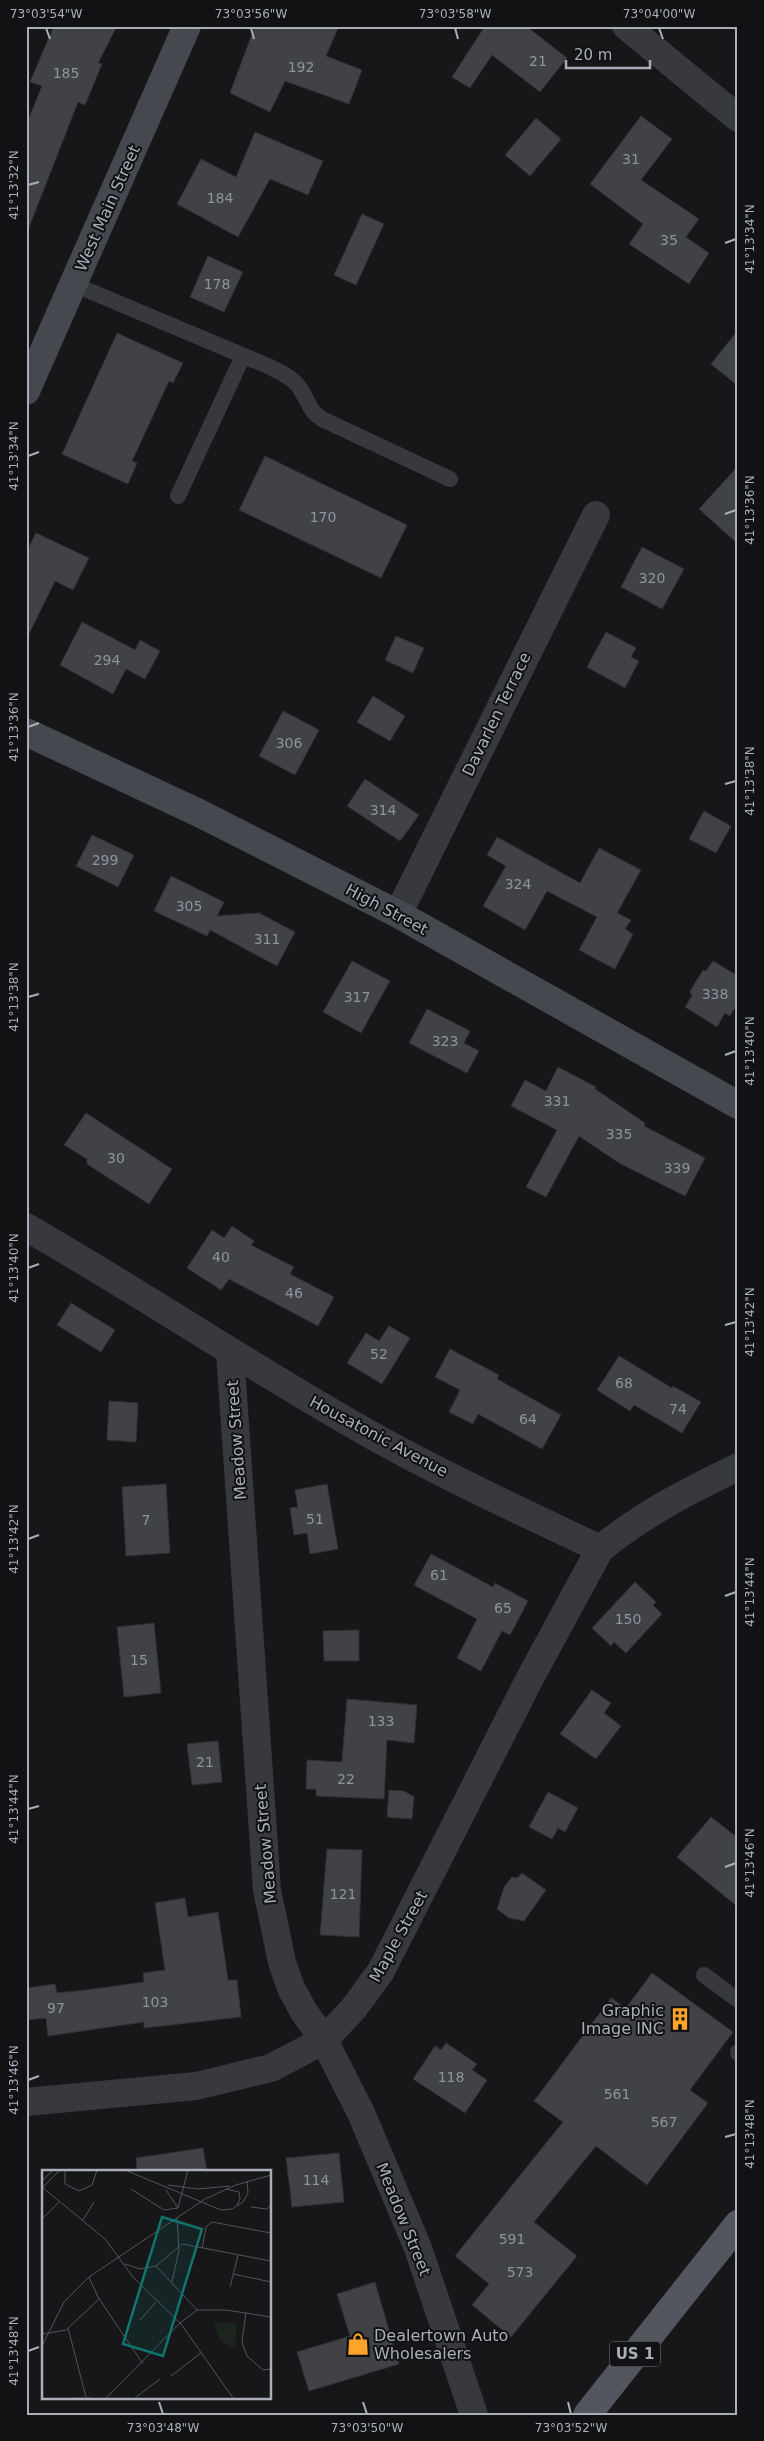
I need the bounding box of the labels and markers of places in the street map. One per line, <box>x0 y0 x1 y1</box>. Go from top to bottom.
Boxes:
place label: Graphic Image INC <box>581 2001 664 2038</box>
building icon: Graphic Image INC <box>667 2006 693 2032</box>
place label: Dealertown Auto Wholesalers <box>374 2326 508 2363</box>
shop icon: Dealertown Auto Wholesalers <box>345 2331 371 2357</box>

